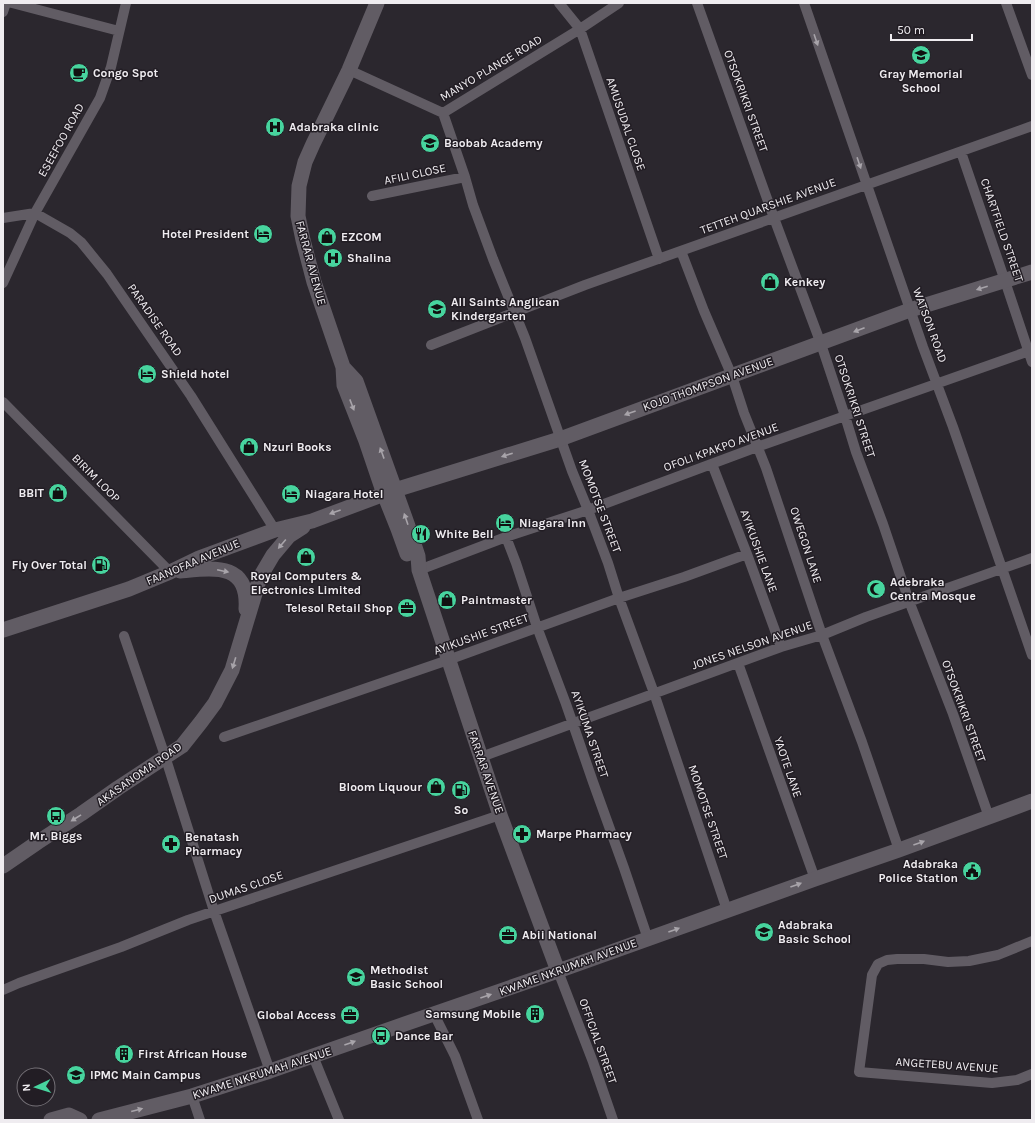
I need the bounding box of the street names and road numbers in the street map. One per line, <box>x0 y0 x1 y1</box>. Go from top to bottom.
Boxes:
street label: MANYO PLANGE ROAD <box>437 32 545 104</box>
street label: OTSOKRIKRI STREET <box>721 48 771 154</box>
street label: AMUSUDAL CLOSE <box>603 75 649 173</box>
street label: ESEEFOO ROAD <box>35 101 87 179</box>
street label: AFILI CLOSE <box>383 161 447 187</box>
street label: TETTEH QUARSHIE AVENUE <box>698 175 838 237</box>
street label: CHARTFIELD STREET <box>978 176 1026 284</box>
street label: FARRAR AVENUE <box>293 219 329 307</box>
street label: PARADISE ROAD <box>125 281 185 359</box>
street label: WATSON ROAD <box>910 286 950 364</box>
street label: OTSOKRIKRI STREET <box>832 353 878 459</box>
street label: KOJO THOMPSON AVENUE <box>641 354 775 414</box>
street label: OFOLI KPAKPO AVENUE <box>662 420 780 474</box>
street label: BIRIM LOOP <box>69 451 123 505</box>
street label: MOMOTSE STREET <box>576 457 624 555</box>
street label: OWEGON LANE <box>787 505 825 585</box>
street label: AYIKUSHIE LANE <box>737 508 781 594</box>
street label: FAANOFAA AVENUE <box>144 536 242 588</box>
street label: AYIKUSHIE STREET <box>432 610 530 658</box>
street label: JONES NELSON AVENUE <box>690 618 814 672</box>
street label: OTSOKRIKRI STREET <box>939 658 989 764</box>
street label: AYIKUMA STREET <box>568 688 612 780</box>
street label: FARRAR AVENUE <box>465 729 507 815</box>
street label: YAOTE LANE <box>771 735 805 799</box>
street label: AKASANOMA ROAD <box>94 739 184 809</box>
street label: MOMOTSE STREET <box>685 763 731 861</box>
street label: DUMAS CLOSE <box>207 868 285 906</box>
street label: KWAME NKRUMAH AVENUE <box>497 935 639 999</box>
street label: OFFICIAL STREET <box>576 996 620 1086</box>
street label: KWAME NKRUMAH AVENUE <box>191 1044 333 1102</box>
street label: ANGETEBU AVENUE <box>895 1054 999 1076</box>

